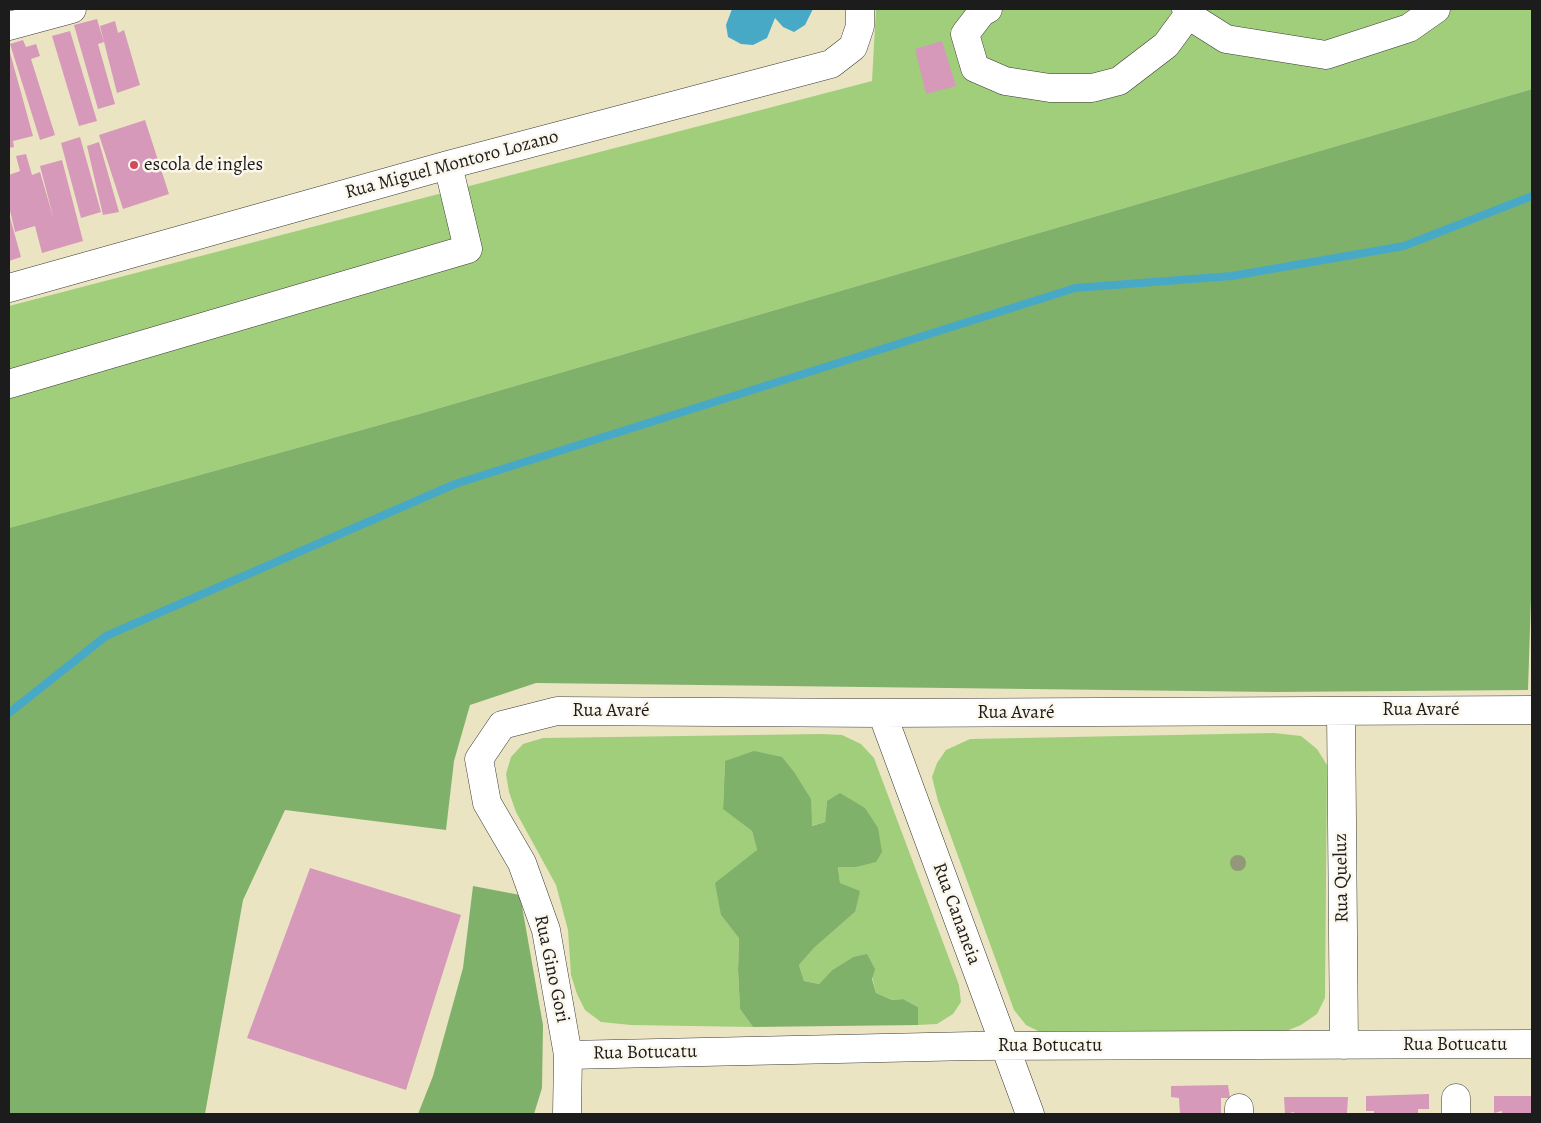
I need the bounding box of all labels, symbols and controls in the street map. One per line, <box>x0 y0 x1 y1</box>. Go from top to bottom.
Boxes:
street label: Rua Miguel Montoro Lozano <box>343 126 561 204</box>
place label: escola de ingles <box>144 154 263 176</box>
marker: escola de ingles <box>128 159 140 171</box>
street label: Rua Avaré <box>1382 699 1460 721</box>
street label: Rua Avaré <box>572 700 650 722</box>
street label: Rua Avaré <box>977 702 1055 724</box>
street label: Rua Queluz <box>1330 833 1354 923</box>
street label: Rua Cananeia <box>927 860 985 968</box>
street label: Rua Gino Gori <box>528 913 574 1025</box>
street label: Rua Botucatu <box>1403 1034 1507 1056</box>
street label: Rua Botucatu <box>998 1035 1102 1057</box>
street label: Rua Botucatu <box>593 1041 697 1065</box>

